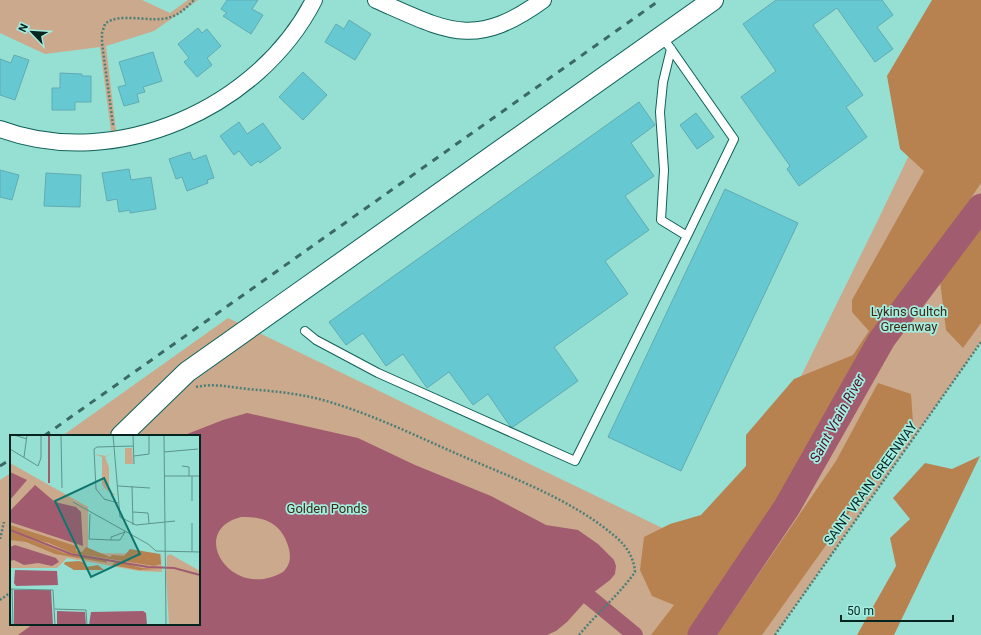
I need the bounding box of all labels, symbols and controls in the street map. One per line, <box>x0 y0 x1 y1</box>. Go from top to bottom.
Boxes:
north arrow <box>12 12 52 52</box>
text: N <box>16 22 31 34</box>
park label: Lykins Gultch Greenway <box>871 304 947 334</box>
water label: Saint Vrain River <box>806 371 868 465</box>
street label: SAINT VRAIN GREENWAY <box>821 419 920 548</box>
inset map <box>10 435 200 625</box>
park label: Golden Ponds <box>287 501 368 516</box>
scale bar <box>841 597 953 623</box>
text: 50 m <box>847 604 874 618</box>

